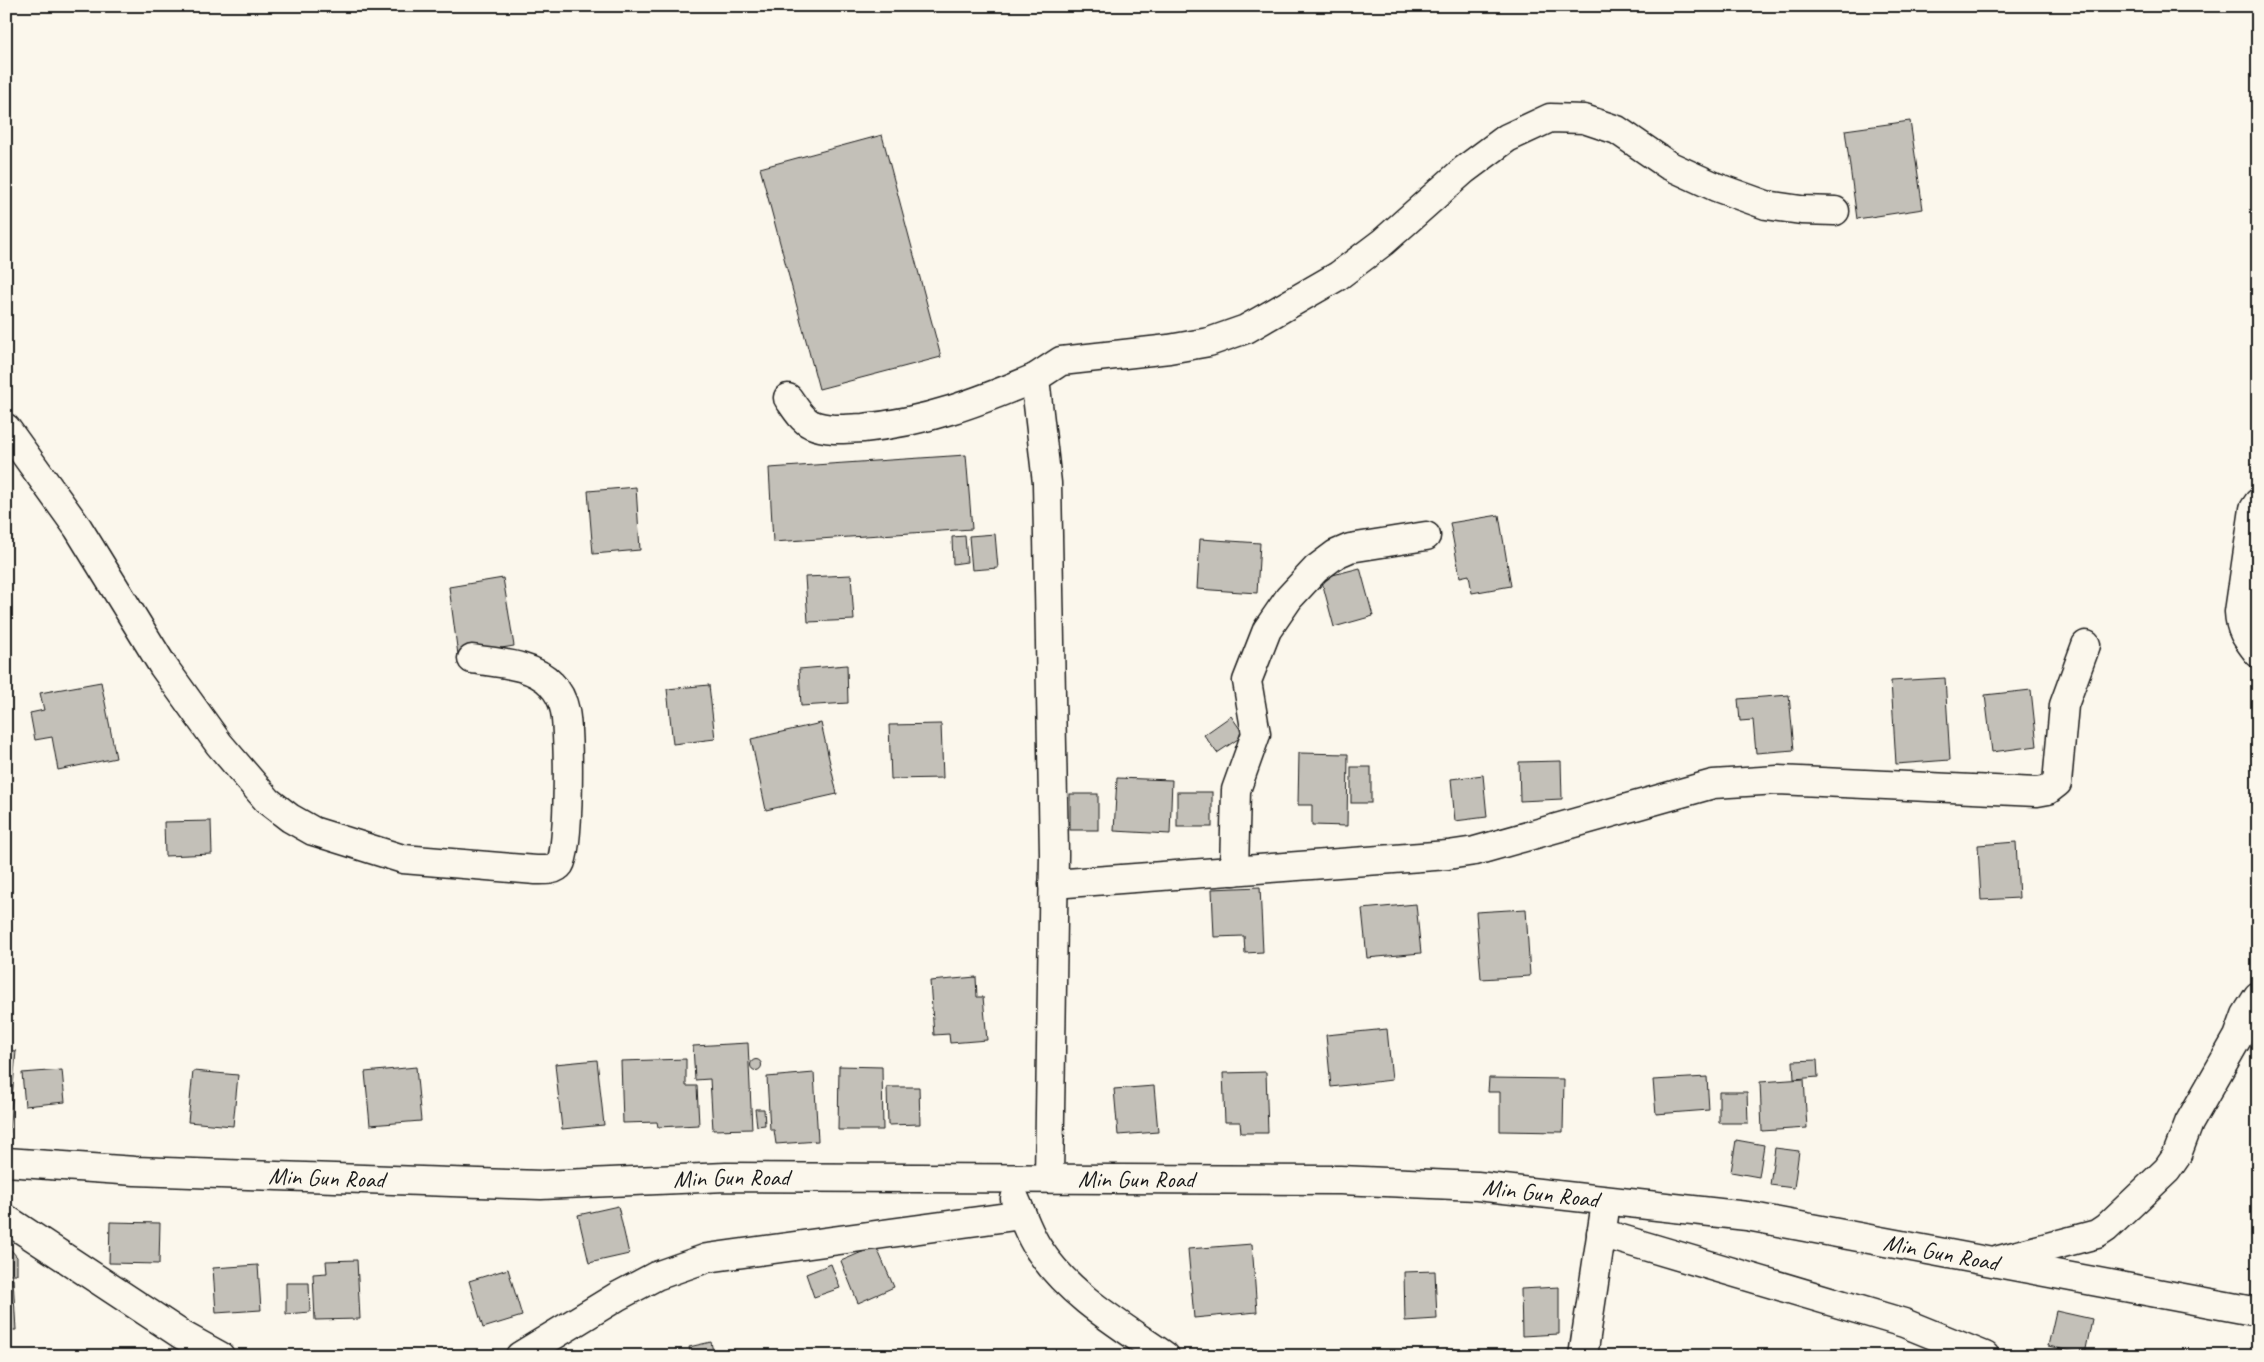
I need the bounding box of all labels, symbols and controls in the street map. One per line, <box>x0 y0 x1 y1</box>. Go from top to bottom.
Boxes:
street label: Min Gun Road <box>268 1161 389 1195</box>
street label: Min Gun Road <box>673 1162 793 1194</box>
street label: Min Gun Road <box>1078 1164 1198 1194</box>
street label: Min Gun Road <box>1481 1172 1604 1215</box>
street label: Min Gun Road <box>1881 1227 2004 1279</box>

